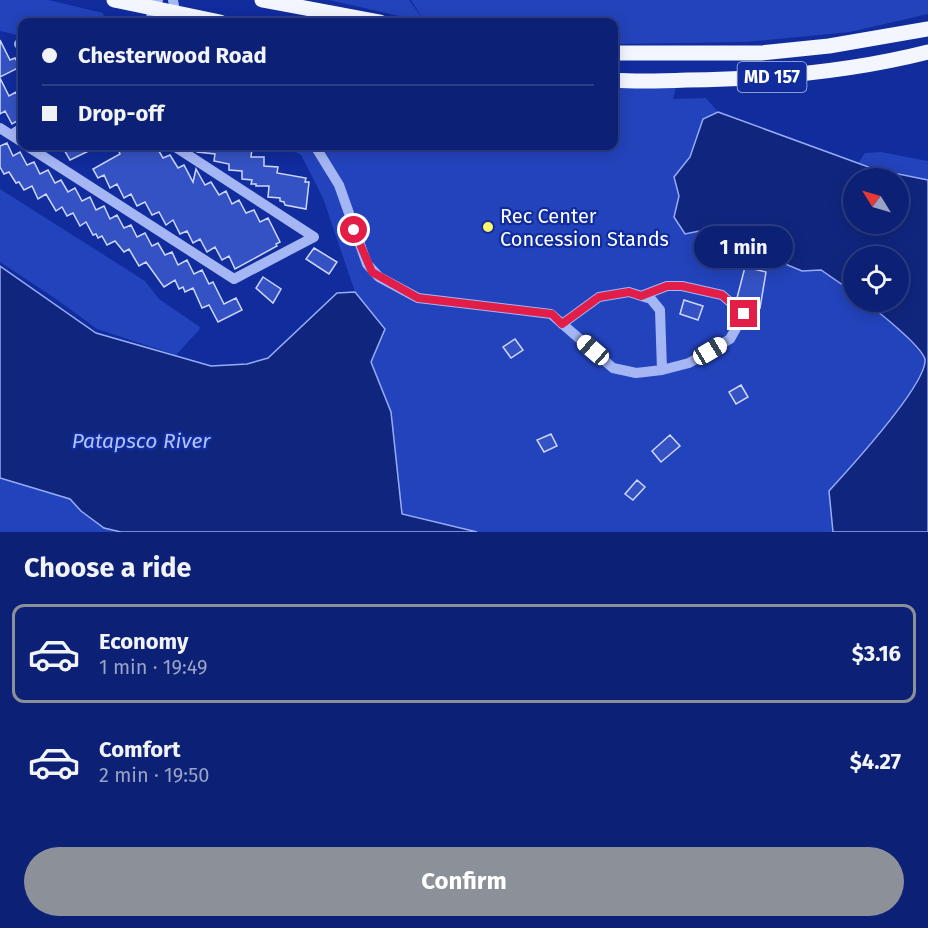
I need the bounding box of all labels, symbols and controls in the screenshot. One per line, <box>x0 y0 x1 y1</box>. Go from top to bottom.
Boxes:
text: Chesterwood Road <box>78 42 267 69</box>
road number: MD 157 <box>738 62 806 92</box>
text: Drop-off <box>78 100 164 127</box>
north arrow <box>843 168 909 234</box>
map controls <box>843 168 909 312</box>
place label: Rec Center Concession Stands <box>500 204 669 251</box>
route start <box>340 216 367 243</box>
marker: Rec Center Concession Stands <box>481 220 495 234</box>
callout: 1 min <box>694 227 794 269</box>
text: 1 min <box>719 235 768 259</box>
button: locate <box>843 246 909 312</box>
route end <box>730 300 757 327</box>
car <box>574 331 612 369</box>
car <box>690 334 730 368</box>
water label: Patapsco River <box>72 428 211 454</box>
text: Choose a ride <box>24 552 191 584</box>
icon: car <box>27 627 81 681</box>
text: Economy <box>99 628 188 655</box>
text: $3.16 <box>852 640 901 667</box>
text: 1 min · 19:49 <box>99 655 207 679</box>
icon: car <box>27 735 81 789</box>
text: Comfort <box>99 736 180 763</box>
text: $4.27 <box>850 748 901 775</box>
text: 2 min · 19:50 <box>99 763 209 787</box>
button: Confirm <box>24 847 904 916</box>

